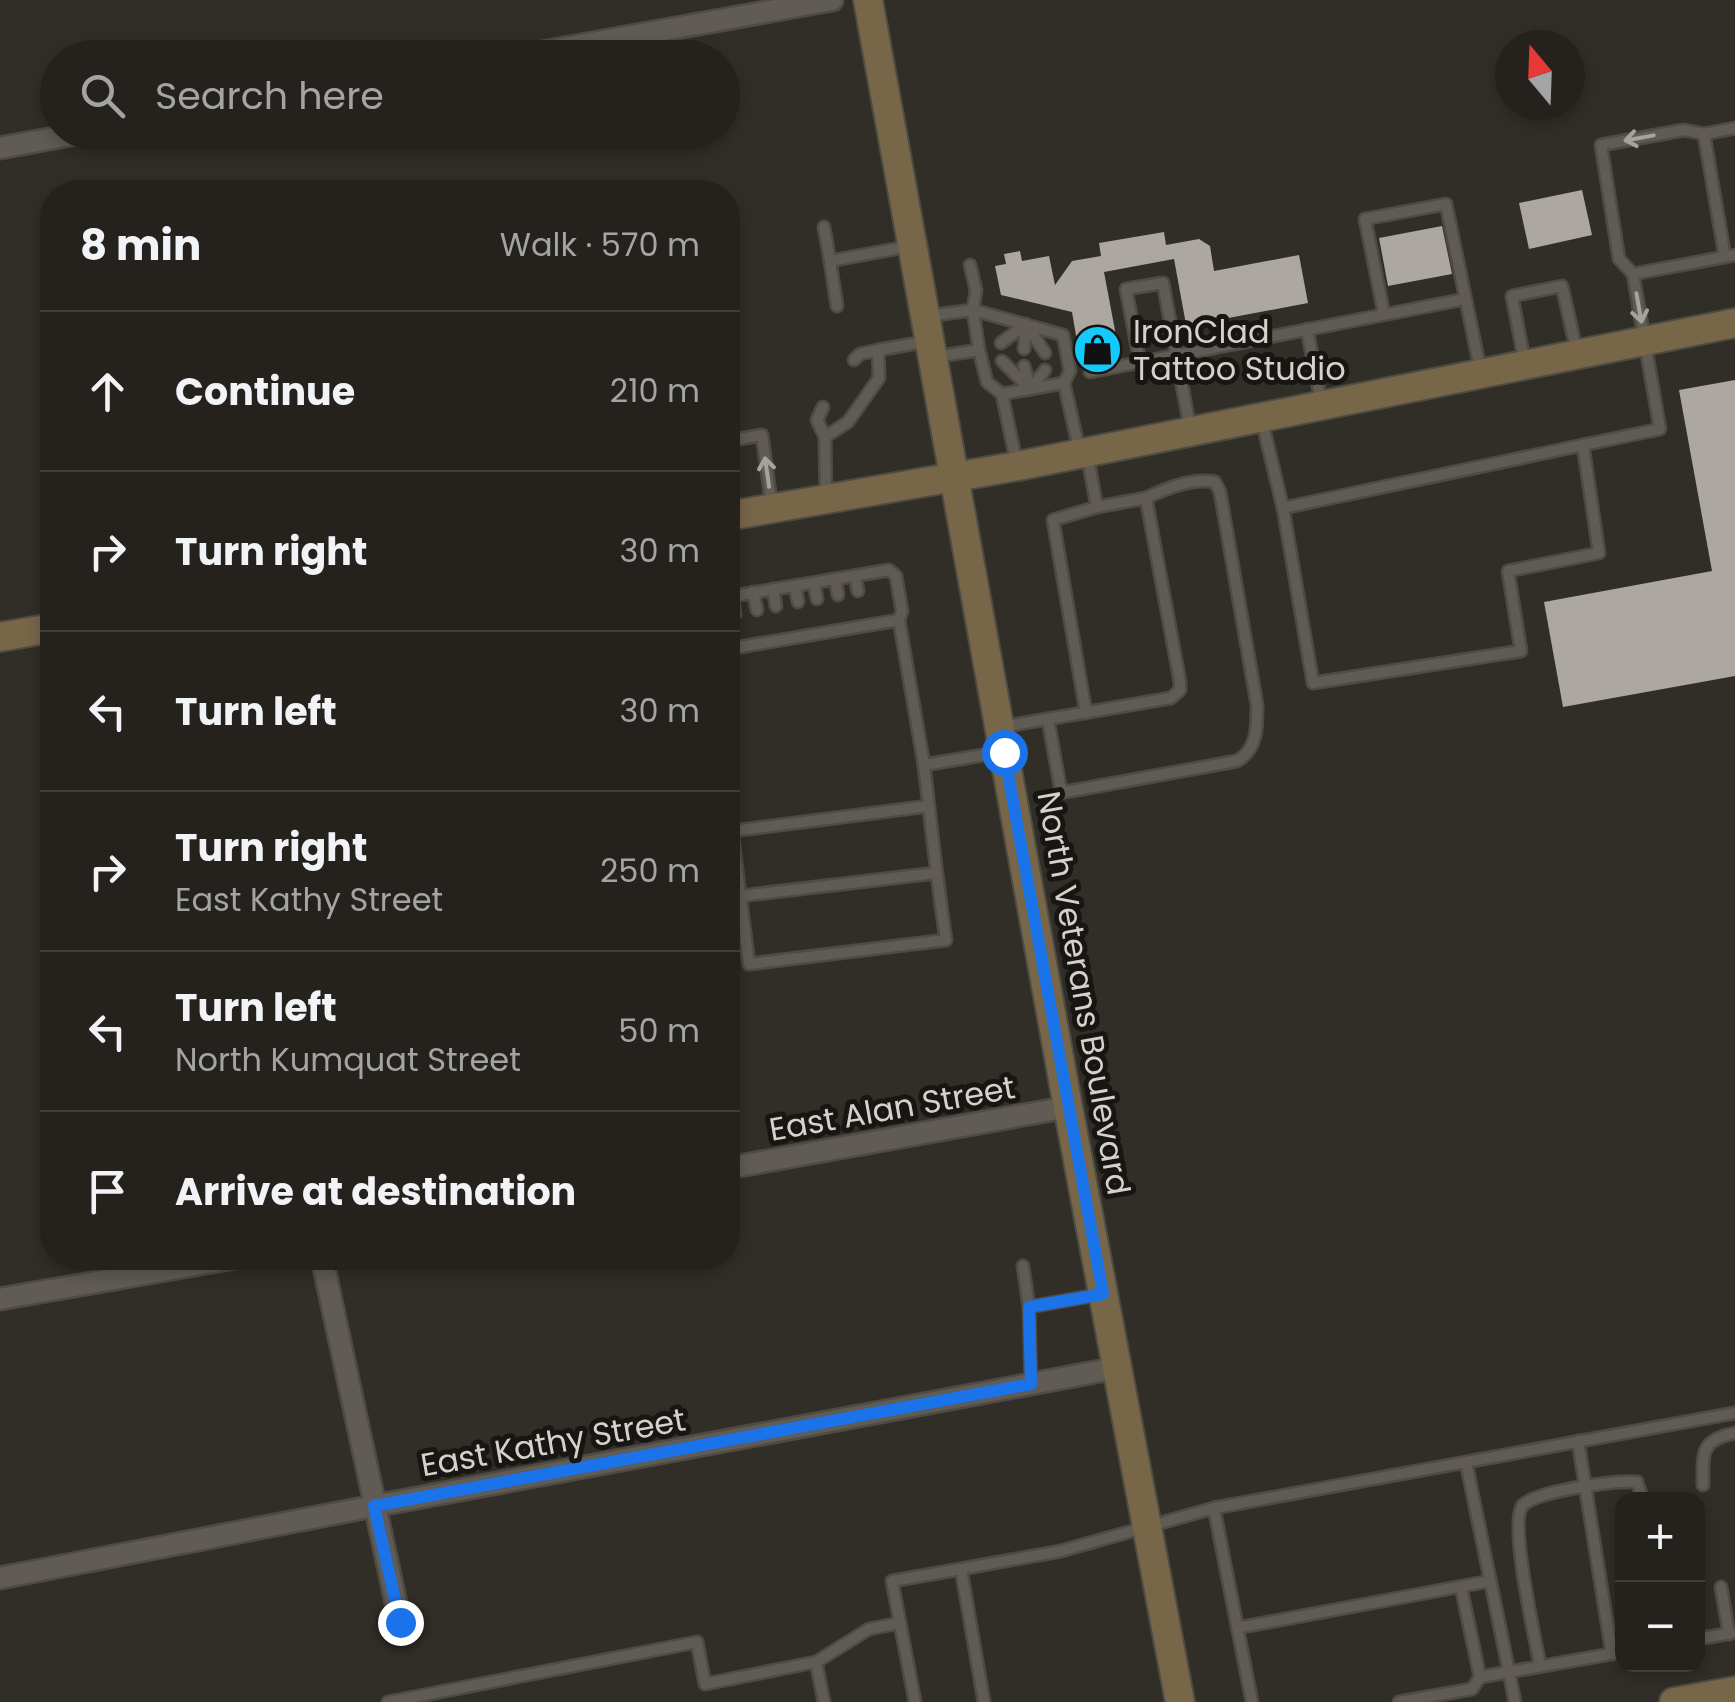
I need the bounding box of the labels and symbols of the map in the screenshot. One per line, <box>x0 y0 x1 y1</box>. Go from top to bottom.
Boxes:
north arrow <box>1495 30 1585 120</box>
one-way arrow <box>1624 129 1656 148</box>
one-way arrow <box>1630 291 1649 323</box>
place label: IronClad Tattoo Studio <box>1133 309 1346 391</box>
shop icon: IronClad Tattoo Studio <box>1072 323 1124 375</box>
one-way arrow <box>757 456 776 489</box>
route start <box>982 730 1028 776</box>
street label: North Veterans Boulevard <box>1026 788 1142 1198</box>
street label: East Alan Street <box>766 1064 1018 1152</box>
street label: East Kathy Street <box>417 1397 689 1487</box>
route end <box>378 1600 424 1646</box>

